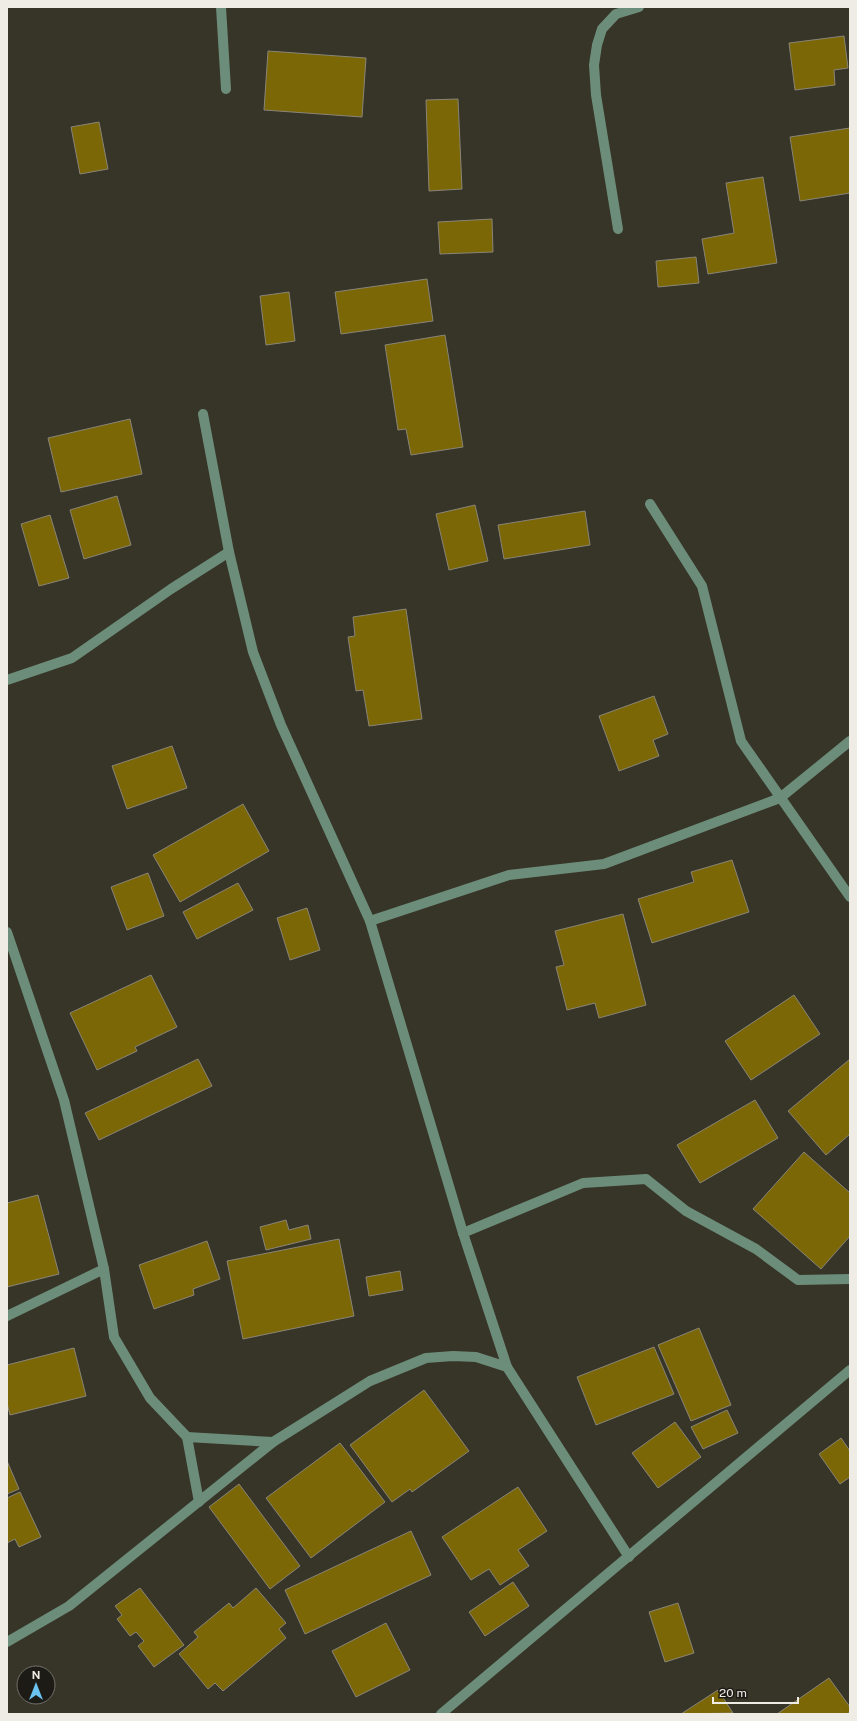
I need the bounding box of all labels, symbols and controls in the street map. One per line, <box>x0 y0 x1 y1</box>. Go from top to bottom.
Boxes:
north arrow <box>16 1665 56 1705</box>
text: N <box>32 1669 40 1681</box>
scale bar <box>713 1679 798 1705</box>
text: 20 m <box>719 1686 747 1700</box>

